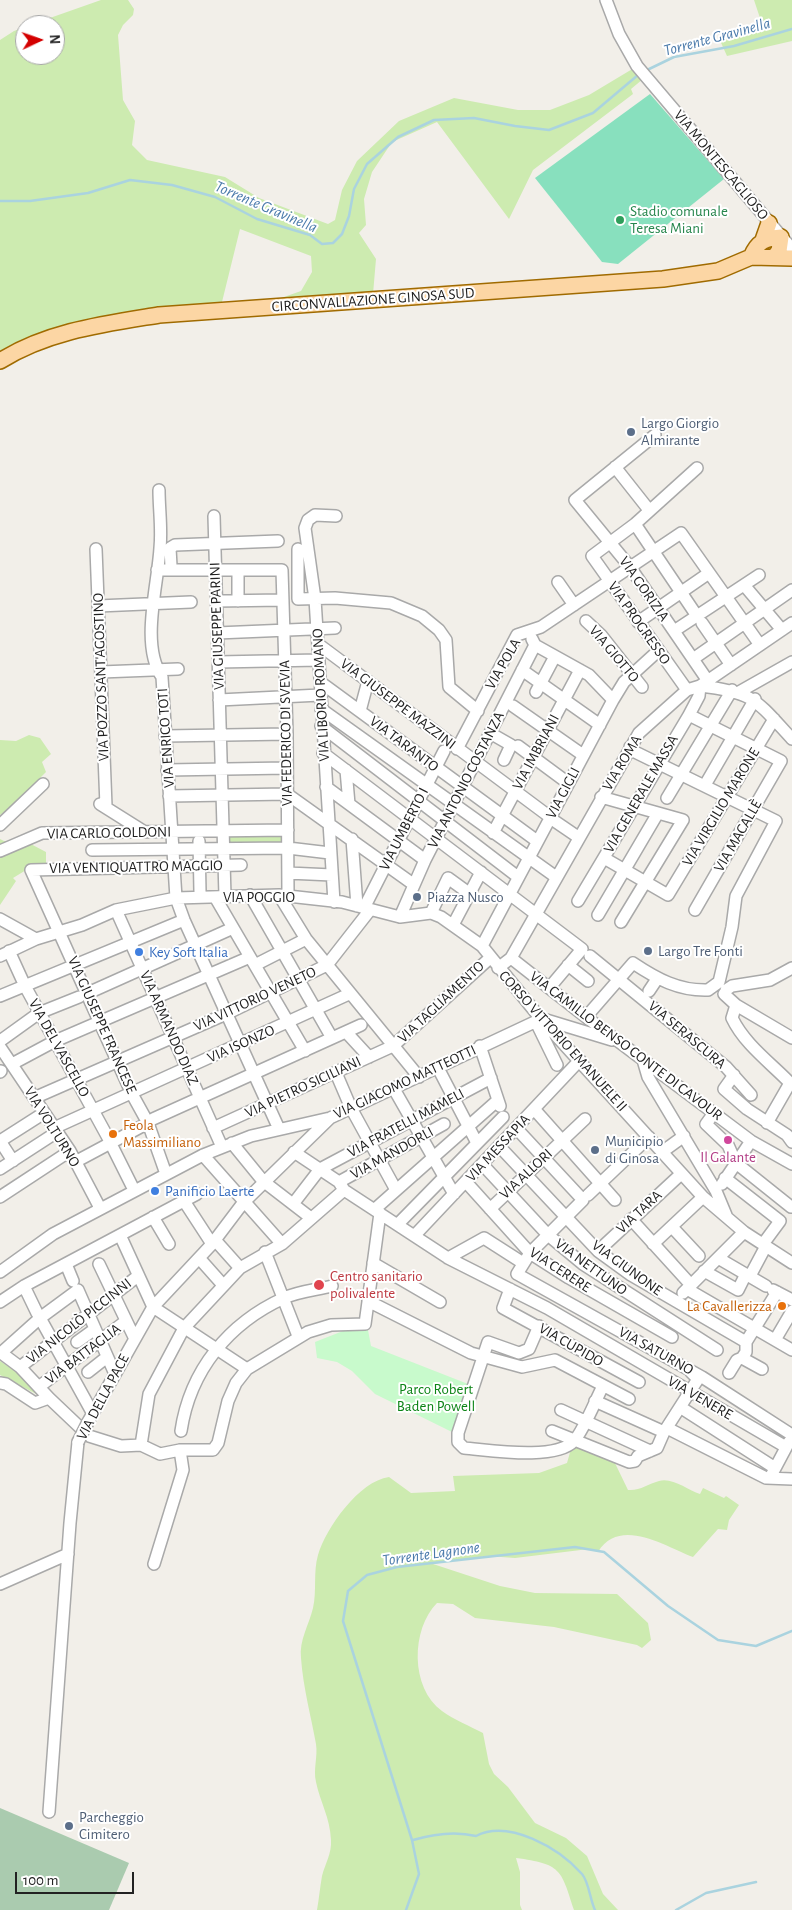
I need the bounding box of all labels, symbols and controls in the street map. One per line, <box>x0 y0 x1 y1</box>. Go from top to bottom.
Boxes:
water label: Torrente Gravinella <box>662 14 772 60</box>
north arrow <box>15 15 65 65</box>
text: N <box>47 34 61 44</box>
street label: VIA MONTESCAGLIOSO <box>670 106 772 224</box>
water label: Torrente Gravinella <box>212 177 320 237</box>
place label: Stadio comunale Teresa Miani <box>630 202 728 237</box>
marker: Stadio comunale Teresa Miani <box>614 214 626 226</box>
street label: CIRCONVALLAZIONE GINOSA SUD <box>271 284 475 316</box>
place label: Largo Giorgio Almirante <box>641 414 719 449</box>
marker: Largo Giorgio Almirante <box>625 426 637 438</box>
street label: VIA GORIZIA <box>615 553 673 625</box>
street label: VIA GIUSEPPE PARINI <box>206 562 228 690</box>
street label: VIA PROGRESSO <box>604 578 674 668</box>
street label: VIA POZZO SANT'AGOSTINO <box>89 593 113 761</box>
street label: VIA GIOTTO <box>585 622 643 686</box>
street label: VIA LIBORIO ROMANO <box>309 628 333 762</box>
street label: VIA POLA <box>481 635 525 693</box>
street label: VIA GIUSEPPE MAZZINI <box>337 655 459 753</box>
street label: VIA FEDERICO DI SVEVIA <box>276 660 296 806</box>
street label: VIA ENRICO TOTI <box>154 687 178 789</box>
street label: VIA ANTONIO COSTANZA <box>424 709 508 851</box>
street label: VIA IMBRIANI <box>509 711 563 793</box>
street label: VIA TARANTO <box>366 712 442 776</box>
street label: VIA ROMA <box>598 732 646 794</box>
street label: VIA GENERALE MASSA <box>600 732 682 856</box>
street label: VIA VIRGILIO MARONE <box>679 745 763 869</box>
street label: VIA GIGLI <box>542 764 584 822</box>
street label: VIA UMBERTO I <box>375 785 433 873</box>
street label: VIA MACALLÈ <box>710 797 766 875</box>
street label: VIA CARLO GOLDONI <box>47 823 171 843</box>
street label: VIA VENTIQUATTRO MAGGIO <box>49 856 223 878</box>
street label: VIA POGGIO <box>223 888 295 906</box>
place label: Piazza Nusco <box>427 888 504 906</box>
marker: Piazza Nusco <box>411 891 423 903</box>
place label: Largo Tre Fonti <box>658 942 743 960</box>
place label: Key Soft Italia <box>149 943 228 961</box>
marker: Largo Tre Fonti <box>642 945 654 957</box>
marker: Key Soft Italia <box>133 946 145 958</box>
street label: VIA GIUSEPPE FRANCESE <box>64 954 140 1096</box>
street label: VIA TAGLIAMENTO <box>394 957 488 1047</box>
street label: VIA VITTORIO VENETO <box>191 963 319 1035</box>
street label: CORSO VITTORIO EMANUELE II <box>495 967 631 1115</box>
street label: VIA ARMANDO DIAZ <box>136 968 202 1088</box>
street label: VIA CAMILLO BENSO CONTE DI CAVOUR <box>526 968 726 1124</box>
street label: VIA DEL VASCELLO <box>25 996 93 1100</box>
street label: VIA SERASCURA <box>644 997 730 1073</box>
street label: VIA ISONZO <box>204 1021 278 1067</box>
street label: VIA GIACOMO MATTEOTTI <box>331 1041 479 1123</box>
street label: VIA PIETRO SICILIANI <box>242 1052 364 1122</box>
street label: VIA VOLTURNO <box>20 1083 84 1171</box>
street label: VIA FRATELLI MAMELI <box>345 1085 467 1161</box>
street label: VIA MESSAPIA <box>462 1110 534 1186</box>
place label: Feola Massimiliano <box>123 1116 201 1151</box>
street label: VIA MANDORLI <box>347 1123 437 1183</box>
marker: Feola Massimiliano <box>107 1128 119 1140</box>
place label: Municipio di Ginosa <box>605 1132 663 1167</box>
marker: Il Galante <box>722 1134 734 1146</box>
marker: Municipio di Ginosa <box>589 1144 601 1156</box>
street label: VIA ALLORI <box>496 1145 556 1203</box>
place label: Il Galante <box>700 1148 756 1166</box>
place label: Panificio Laerte <box>165 1182 255 1200</box>
marker: Panificio Laerte <box>149 1185 161 1197</box>
street label: VIA TARA <box>612 1186 666 1238</box>
street label: VIA NETTUNO <box>551 1235 631 1299</box>
street label: VIA GIUNONE <box>588 1236 666 1300</box>
street label: VIA CERERE <box>526 1243 594 1297</box>
place label: Centro sanitario polivalente <box>330 1267 423 1302</box>
street label: VIA NICOLÒ PICCINNI <box>23 1274 135 1368</box>
marker: Centro sanitario polivalente <box>312 1278 326 1292</box>
place label: La Cavallerizza <box>687 1297 772 1315</box>
marker: La Cavallerizza <box>776 1300 788 1312</box>
street label: VIA CUPIDO <box>535 1319 607 1371</box>
street label: VIA BATTAGLIA <box>42 1320 124 1388</box>
street label: VIA SATURNO <box>615 1323 697 1379</box>
street label: VIA DELLA PACE <box>73 1351 133 1443</box>
street label: VIA VENERE <box>664 1372 736 1424</box>
park label: Parco Robert Baden Powell <box>397 1380 475 1415</box>
water label: Torrente Lagnone <box>381 1538 481 1570</box>
place label: Parcheggio Cimitero <box>79 1808 144 1843</box>
marker: Parcheggio Cimitero <box>63 1820 75 1832</box>
scale bar <box>18 1862 136 1894</box>
text: 100 m <box>23 1873 58 1888</box>

